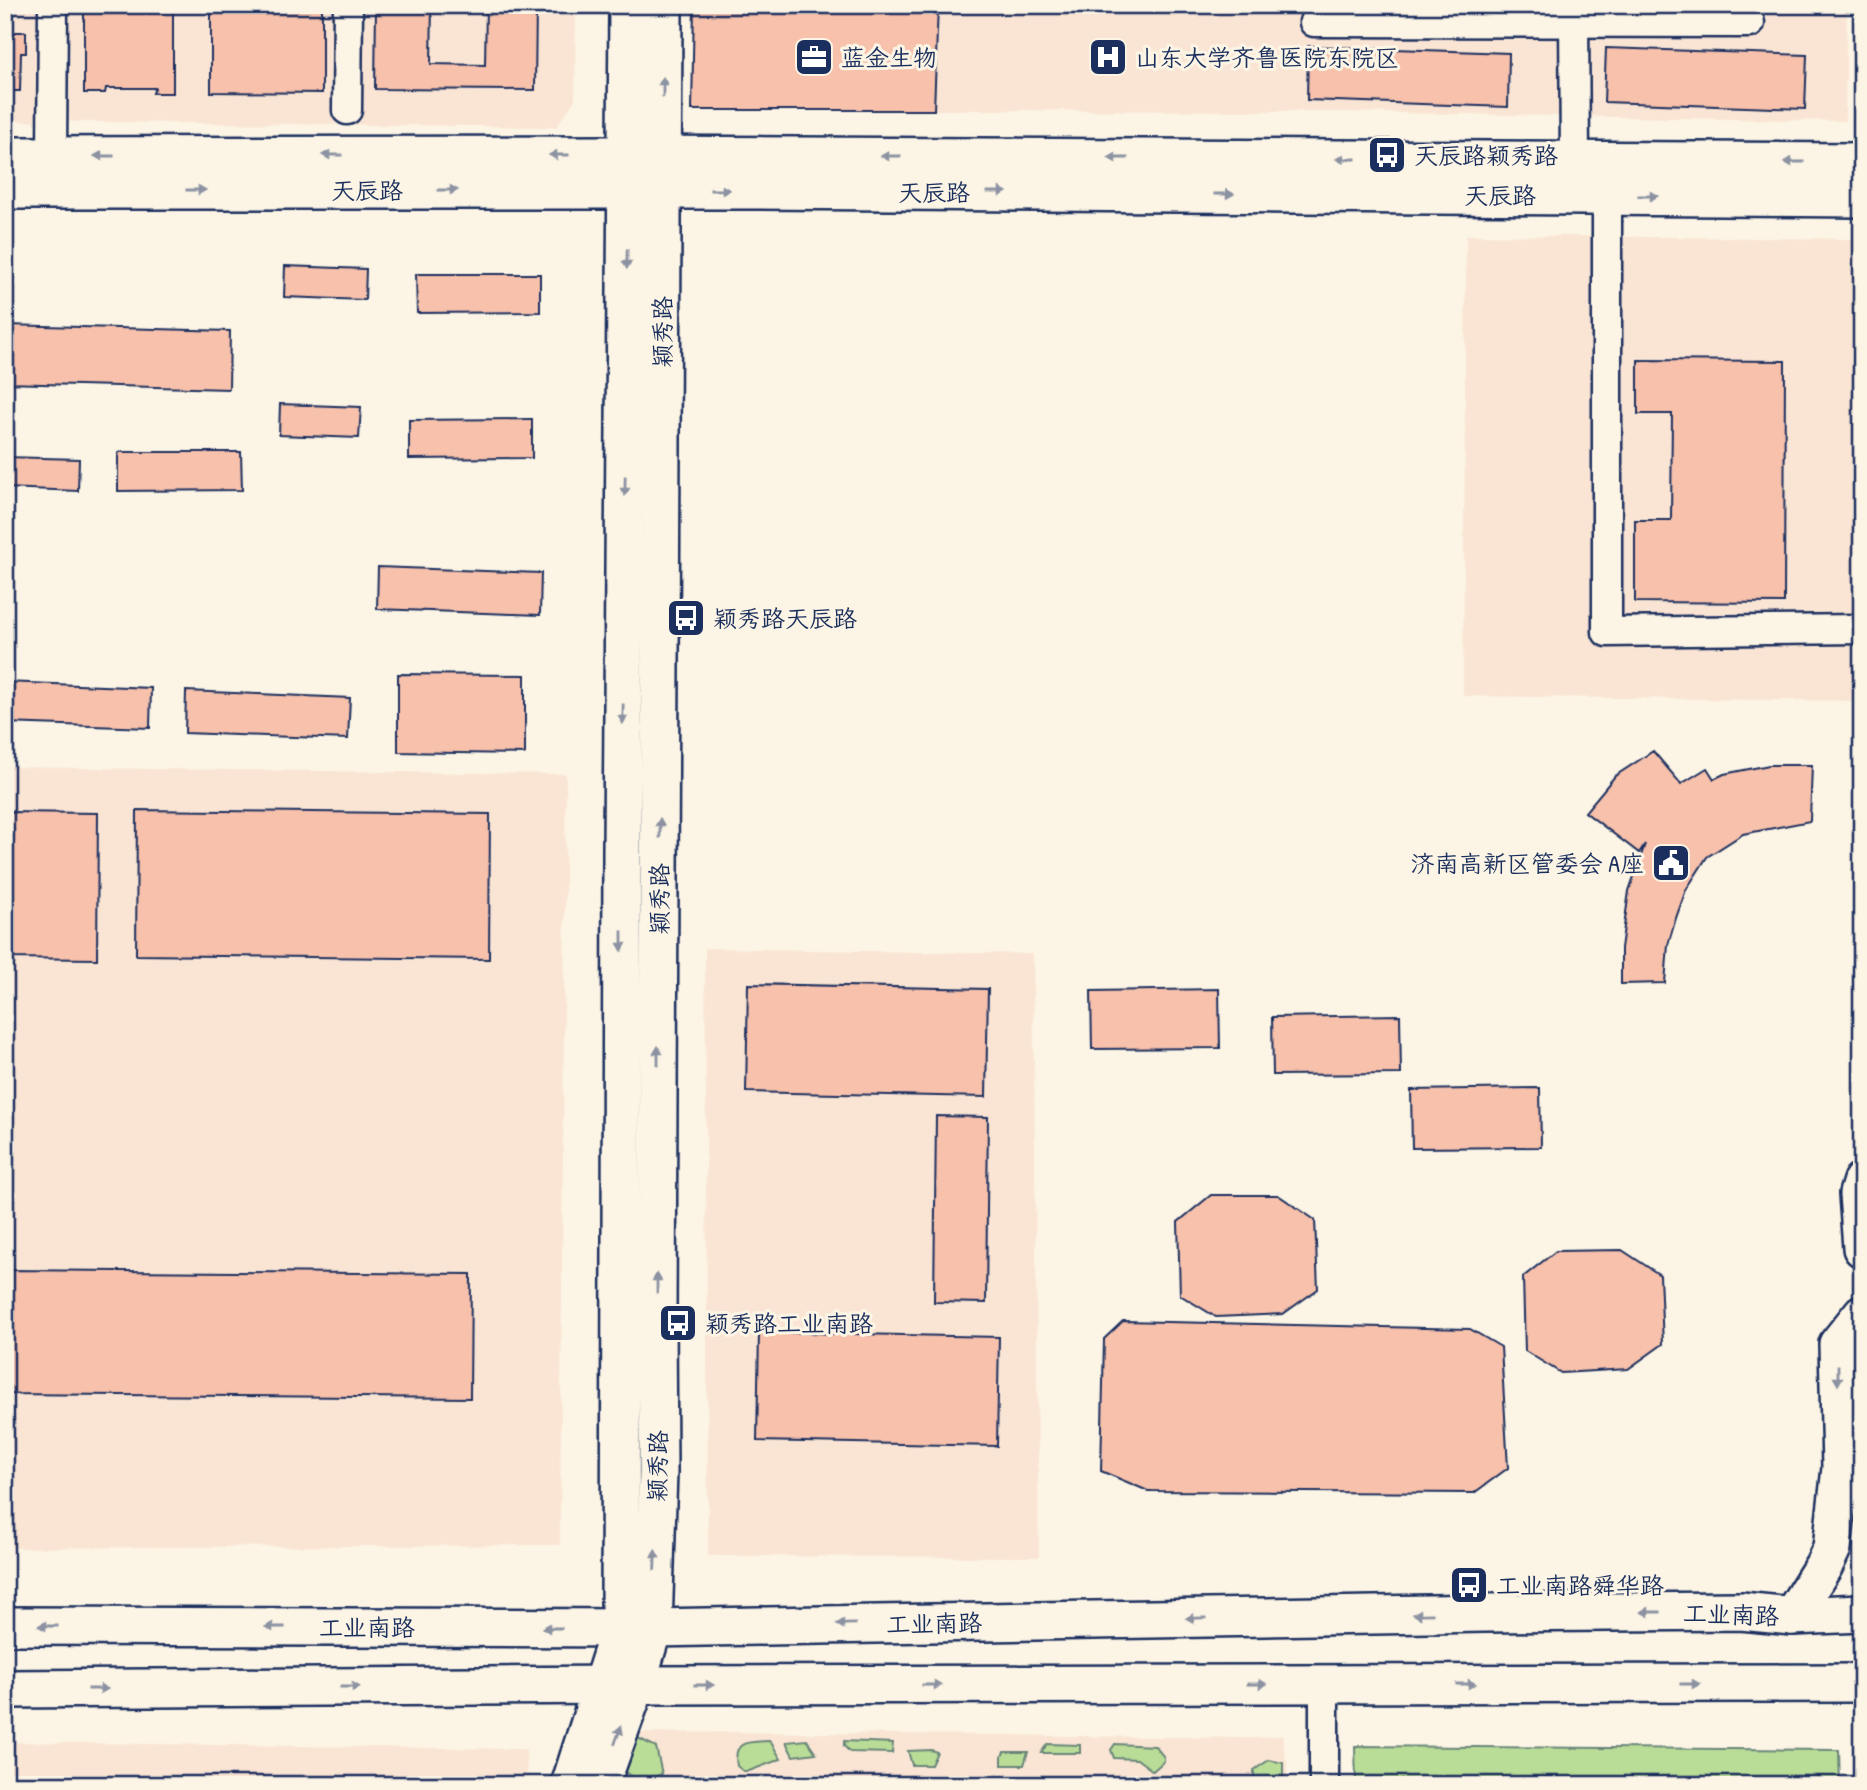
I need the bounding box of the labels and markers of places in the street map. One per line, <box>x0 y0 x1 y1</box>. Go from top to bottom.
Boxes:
office icon: 蓝金生物 <box>793 36 835 78</box>
hospital icon: 山东大学齐鲁医院东院区 <box>1087 36 1129 78</box>
place label: 蓝金生物 <box>841 41 937 73</box>
place label: 山东大学齐鲁医院东院区 <box>1135 41 1399 73</box>
bus stop icon: 天辰路颖秀路 <box>1366 134 1408 176</box>
place label: 天辰路颖秀路 <box>1414 139 1558 171</box>
bus stop icon: 颖秀路天辰路 <box>665 597 707 639</box>
place label: 颖秀路天辰路 <box>713 602 857 634</box>
public building icon: 济南高新区管委会 A座 <box>1650 842 1692 884</box>
place label: 济南高新区管委会 A座 <box>1411 847 1644 879</box>
bus stop icon: 颖秀路工业南路 <box>657 1302 699 1344</box>
place label: 颖秀路工业南路 <box>705 1307 873 1339</box>
bus stop icon: 工业南路舜华路 <box>1448 1564 1490 1606</box>
place label: 工业南路舜华路 <box>1496 1569 1664 1601</box>

